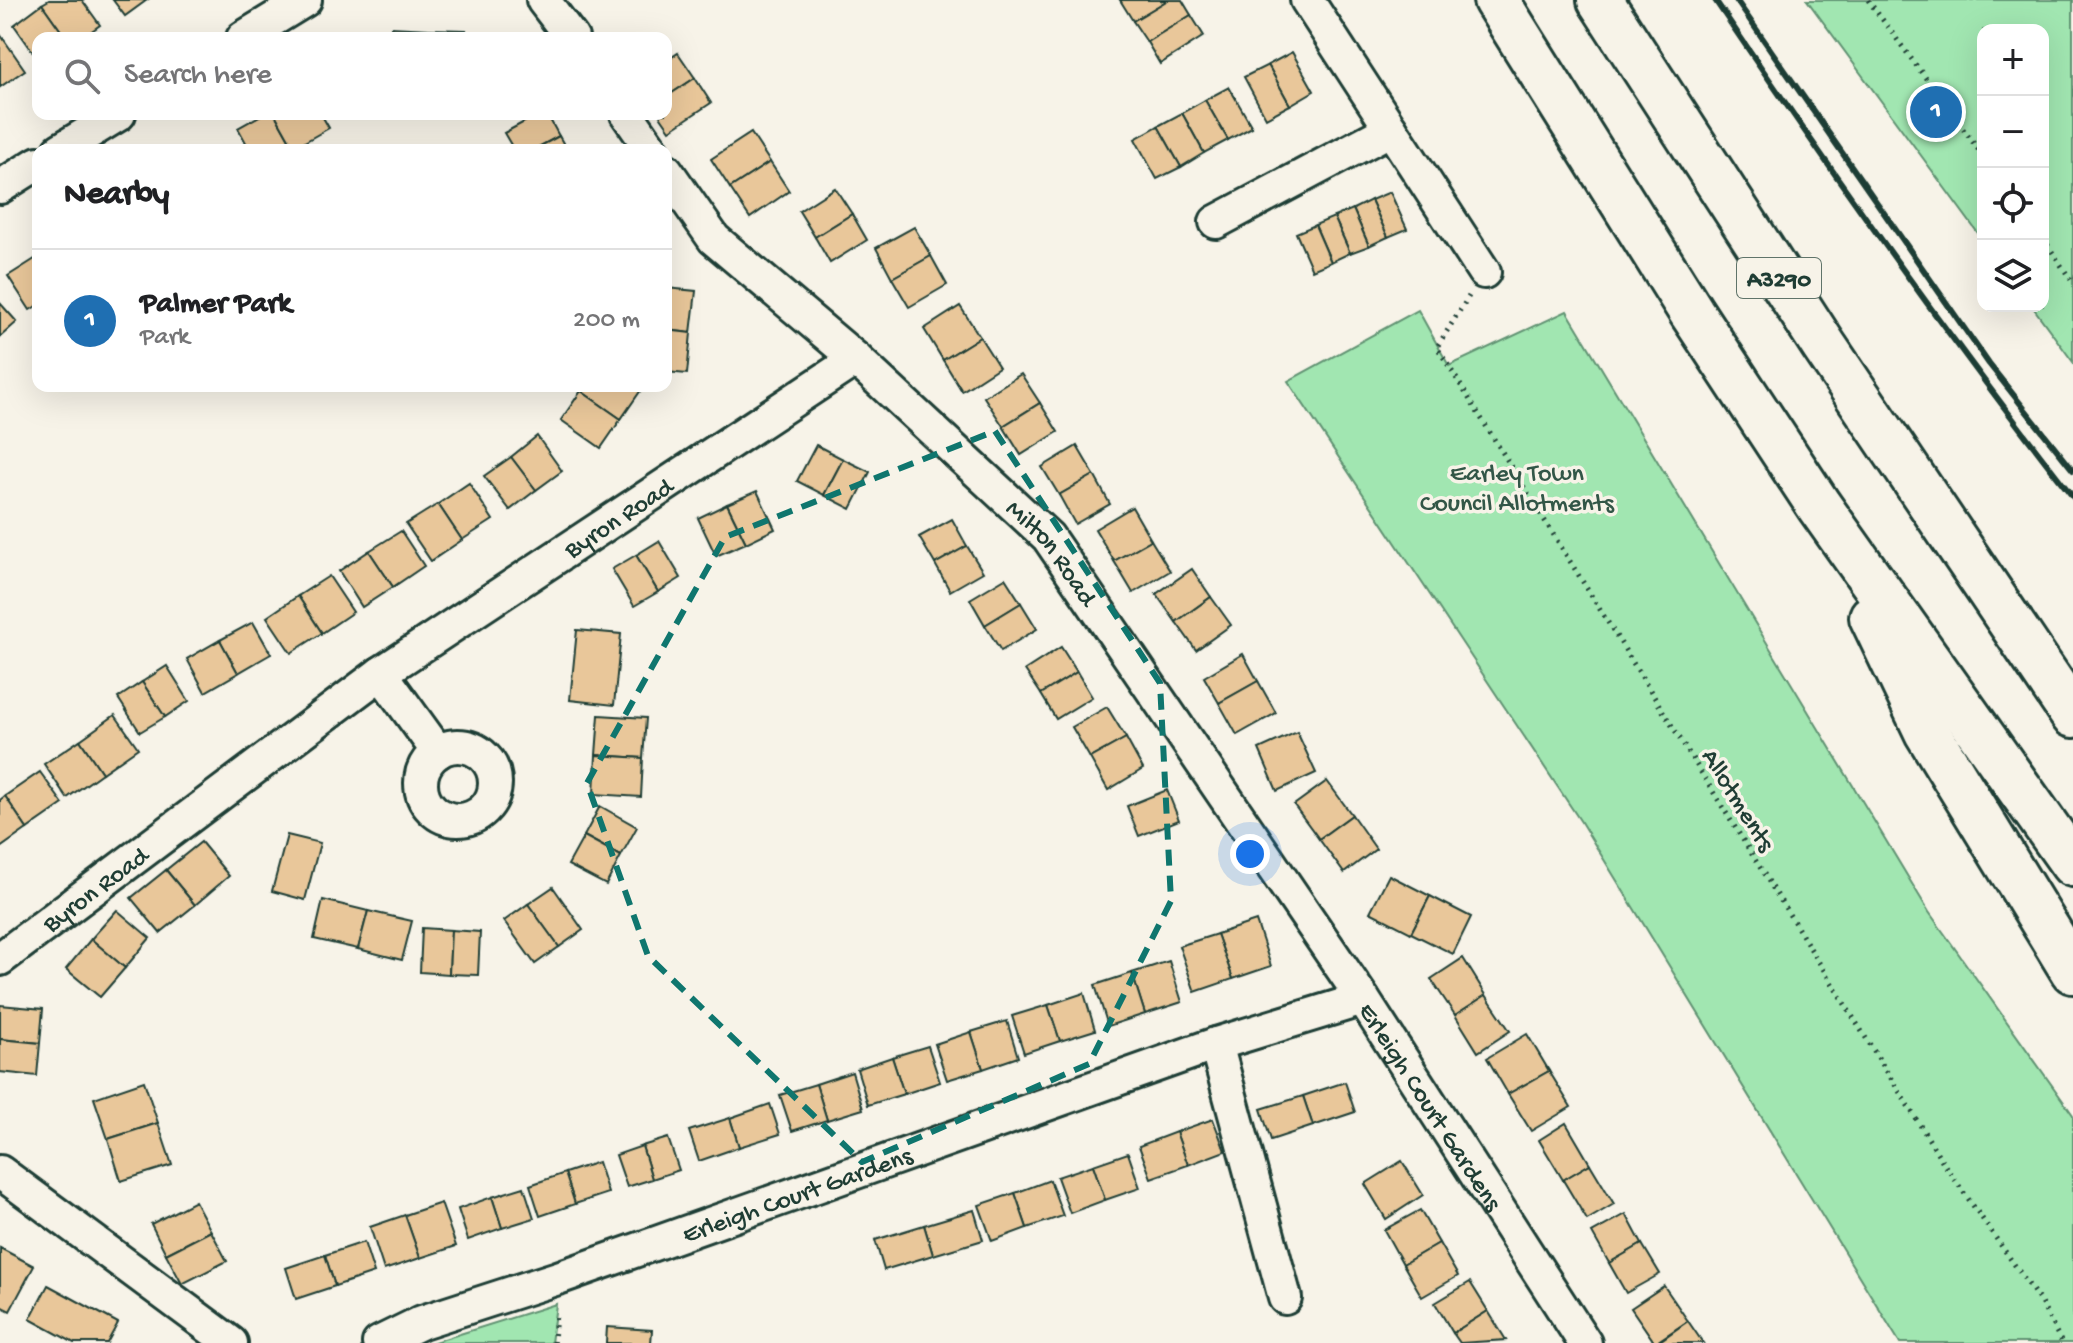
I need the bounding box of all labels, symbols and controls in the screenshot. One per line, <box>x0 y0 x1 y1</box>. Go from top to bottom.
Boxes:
map controls <box>1977 24 2049 312</box>
button: + <box>1977 24 2049 96</box>
search box <box>32 32 672 120</box>
icon: search <box>60 54 104 98</box>
text: Search here <box>124 59 272 94</box>
pin: 1 <box>1910 82 1962 142</box>
button: − <box>1977 96 2049 168</box>
button: locate <box>1977 168 2049 240</box>
text: Nearby <box>64 176 169 216</box>
button: layers <box>1977 240 2049 312</box>
road number: A3290 <box>1737 258 1821 298</box>
text: Palmer Park <box>140 288 292 323</box>
text: 1 <box>85 306 95 337</box>
text: 200 m <box>573 306 640 337</box>
text: Park <box>140 323 190 354</box>
park label: Earley Town Council Allotments <box>1420 460 1615 521</box>
street label: Byron Road <box>559 472 682 568</box>
street label: Milton Road <box>998 495 1102 615</box>
street label: Allotments <box>1692 744 1781 860</box>
your location <box>1230 834 1270 874</box>
street label: Byron Road <box>37 841 157 942</box>
street label: Erleigh Court Gardens <box>1350 998 1507 1219</box>
street label: Erleigh Court Gardens <box>679 1142 918 1252</box>

